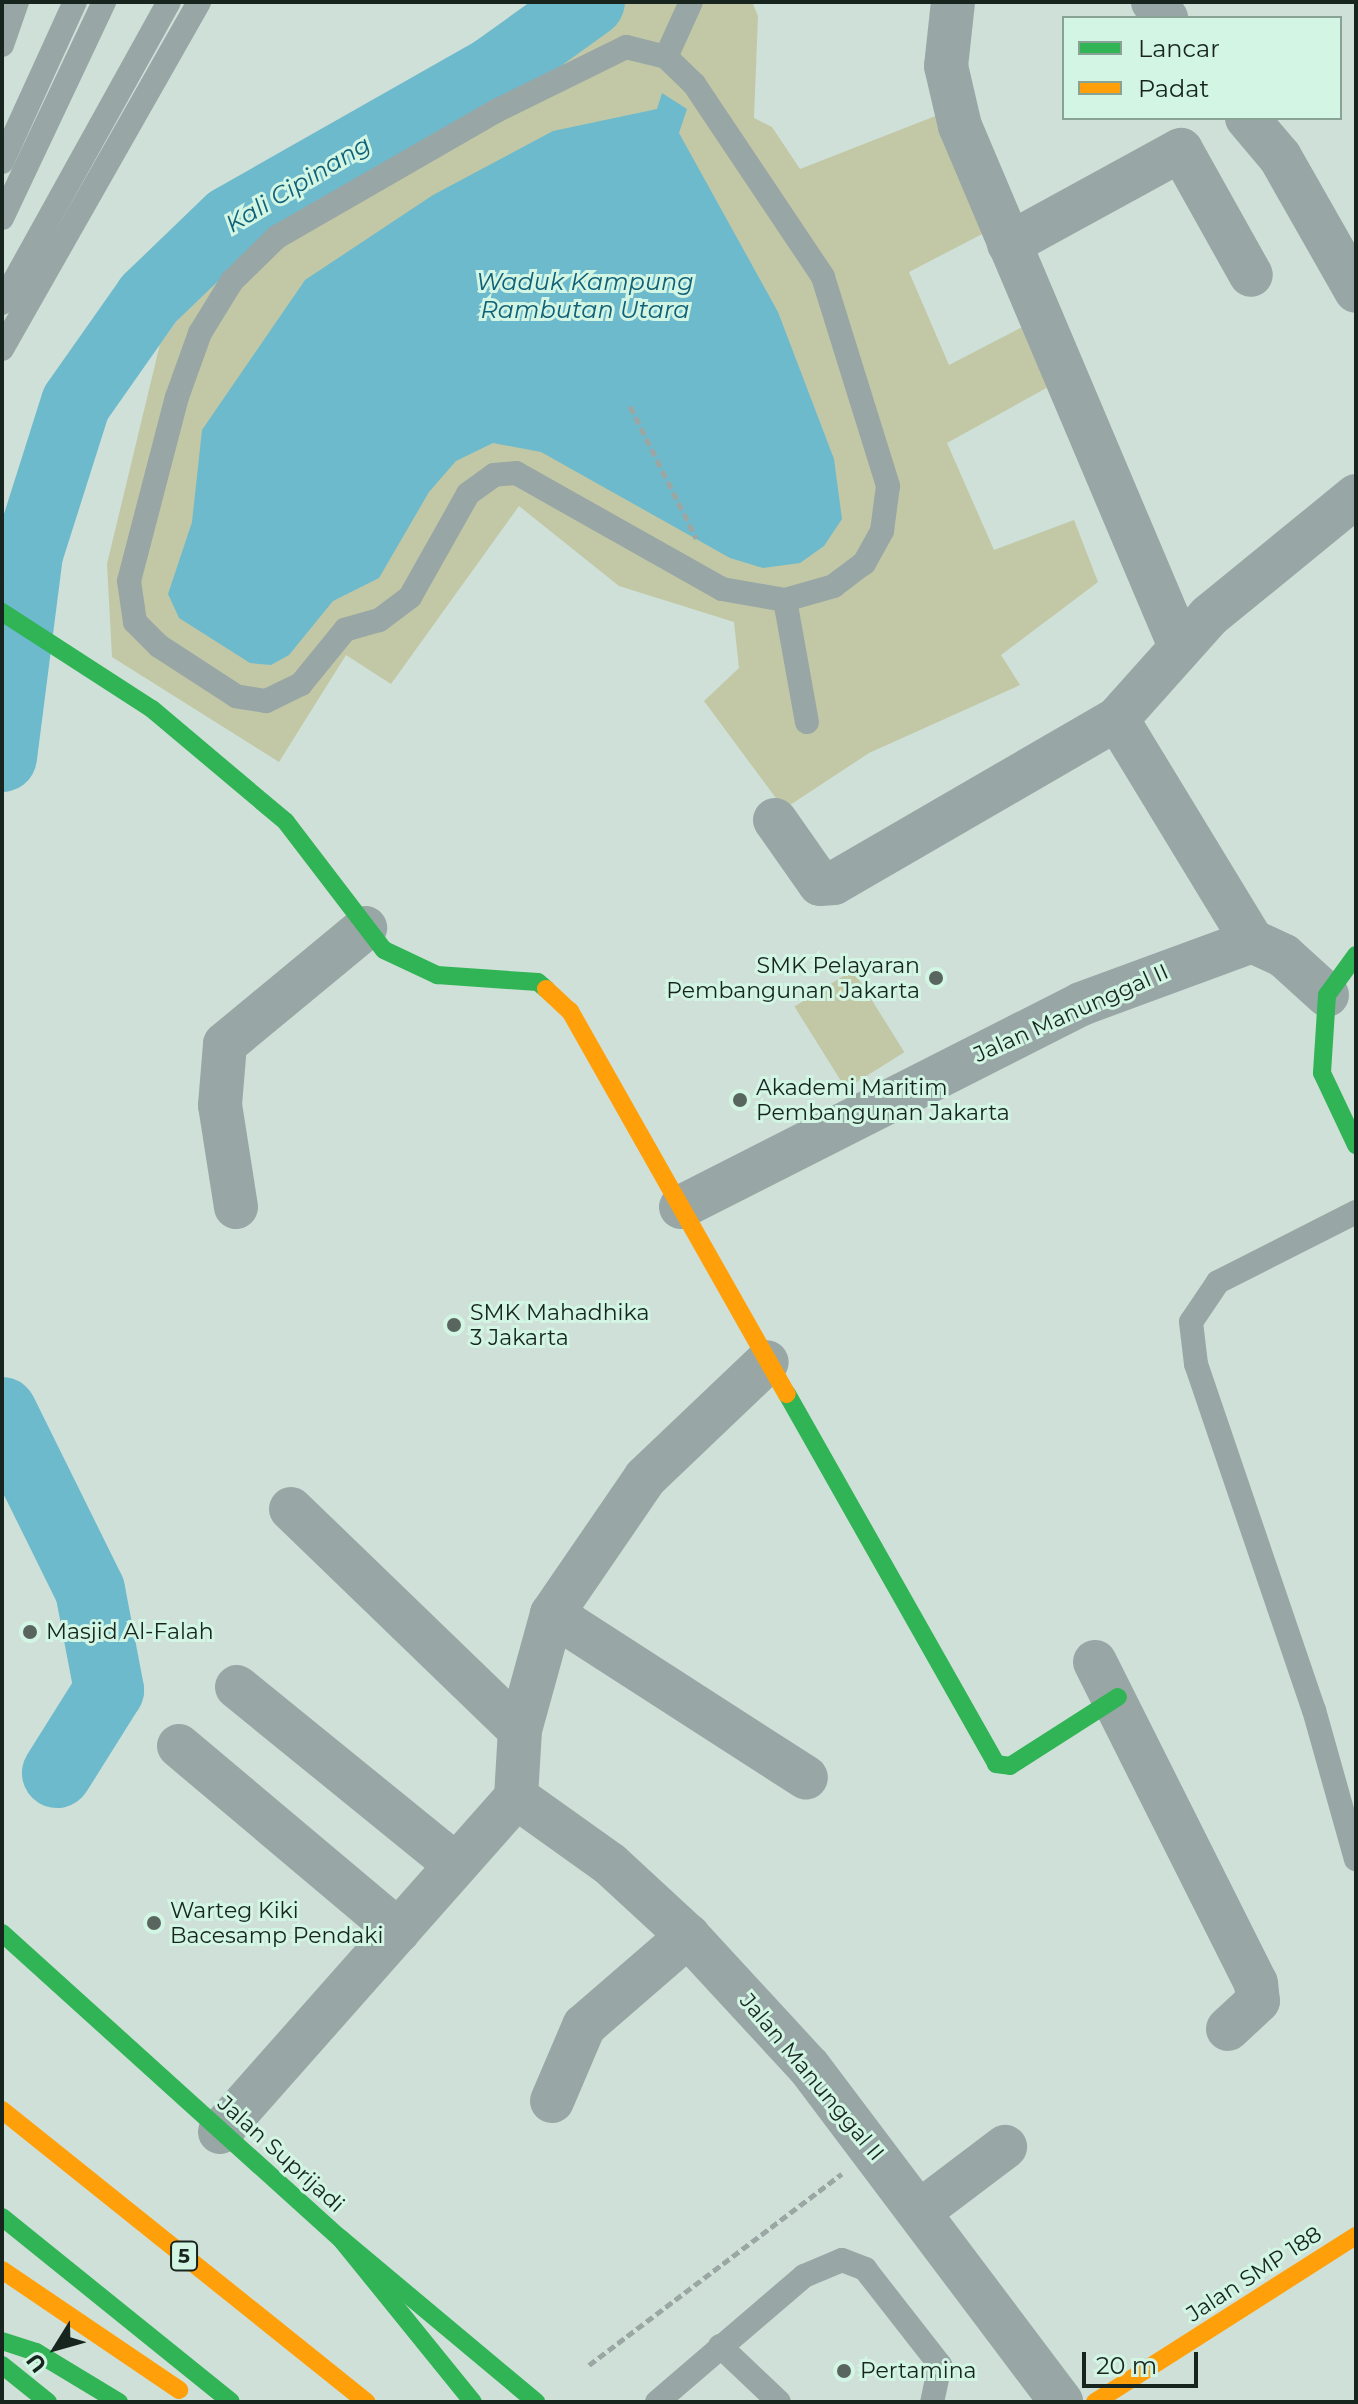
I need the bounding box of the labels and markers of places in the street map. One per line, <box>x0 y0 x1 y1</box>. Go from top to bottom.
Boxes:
place label: SMK Pelayaran Pembangunan Jakarta <box>666 952 920 1004</box>
marker: SMK Pelayaran Pembangunan Jakarta <box>927 969 945 987</box>
place label: Akademi Maritim Pembangunan Jakarta <box>756 1074 1010 1126</box>
marker: Akademi Maritim Pembangunan Jakarta <box>731 1091 749 1109</box>
place label: SMK Mahadhika 3 Jakarta <box>470 1299 649 1350</box>
marker: SMK Mahadhika 3 Jakarta <box>445 1316 463 1334</box>
place label: Masjid Al-Falah <box>46 1619 214 1645</box>
marker: Masjid Al-Falah <box>21 1623 39 1641</box>
place label: Warteg Kiki Bacesamp Pendaki <box>170 1897 383 1948</box>
marker: Warteg Kiki Bacesamp Pendaki <box>145 1914 163 1932</box>
place label: Pertamina <box>860 2358 977 2384</box>
marker: Pertamina <box>835 2362 853 2380</box>

